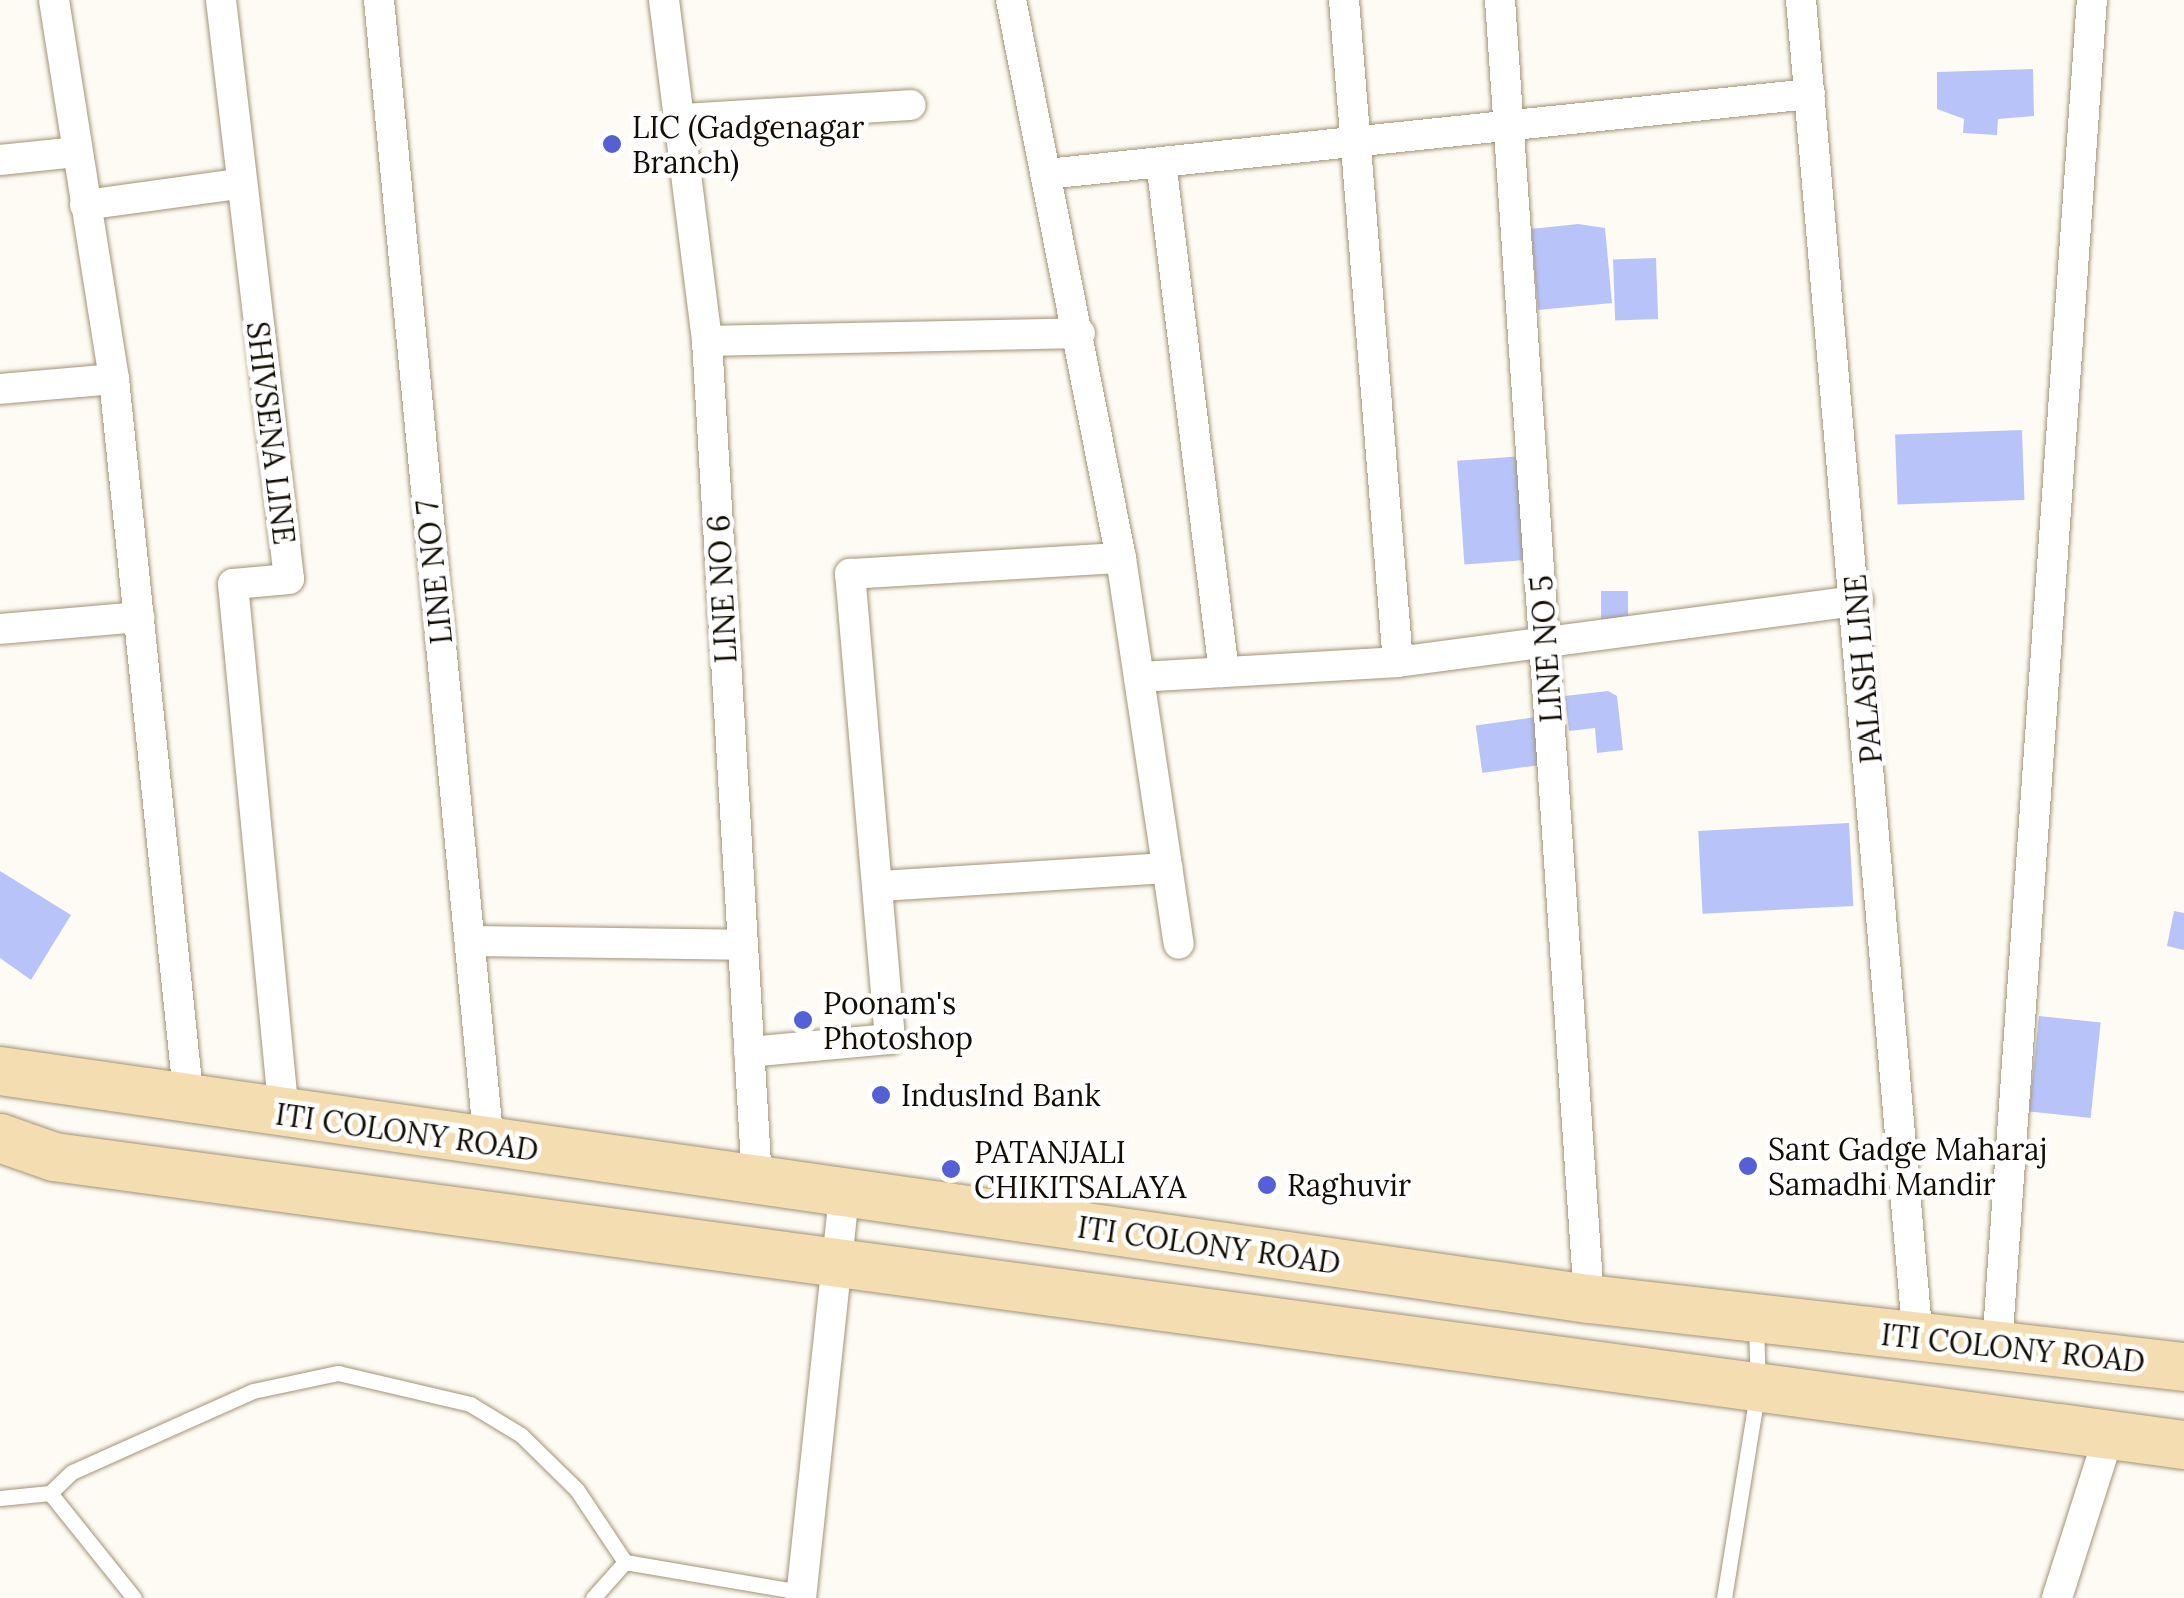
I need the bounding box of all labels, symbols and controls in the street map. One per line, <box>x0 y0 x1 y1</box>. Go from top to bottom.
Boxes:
place label: LIC (Gadgenagar Branch) <box>632 109 864 180</box>
marker: LIC (Gadgenagar Branch) <box>601 133 623 155</box>
street label: SHIVSENA LINE <box>239 320 303 546</box>
street label: LINE NO 7 <box>409 498 459 646</box>
street label: LINE NO 6 <box>700 514 744 664</box>
street label: PALASH LINE <box>1837 573 1889 765</box>
street label: LINE NO 5 <box>1523 574 1569 724</box>
place label: Poonam's Photoshop <box>823 985 973 1056</box>
marker: Poonam's Photoshop <box>792 1009 814 1031</box>
place label: IndusInd Bank <box>901 1077 1101 1113</box>
marker: IndusInd Bank <box>870 1084 892 1106</box>
street label: ITI COLONY ROAD <box>273 1096 541 1168</box>
place label: Sant Gadge Maharaj Samadhi Mandir <box>1768 1131 2047 1202</box>
place label: PATANJALI CHIKITSALAYA <box>974 1134 1186 1204</box>
marker: Sant Gadge Maharaj Samadhi Mandir <box>1737 1155 1759 1177</box>
marker: PATANJALI CHIKITSALAYA <box>938 1156 964 1182</box>
place label: Raghuvir <box>1287 1167 1411 1203</box>
marker: Raghuvir <box>1256 1174 1278 1196</box>
street label: ITI COLONY ROAD <box>1075 1209 1343 1281</box>
street label: ITI COLONY ROAD <box>1879 1316 2147 1380</box>

